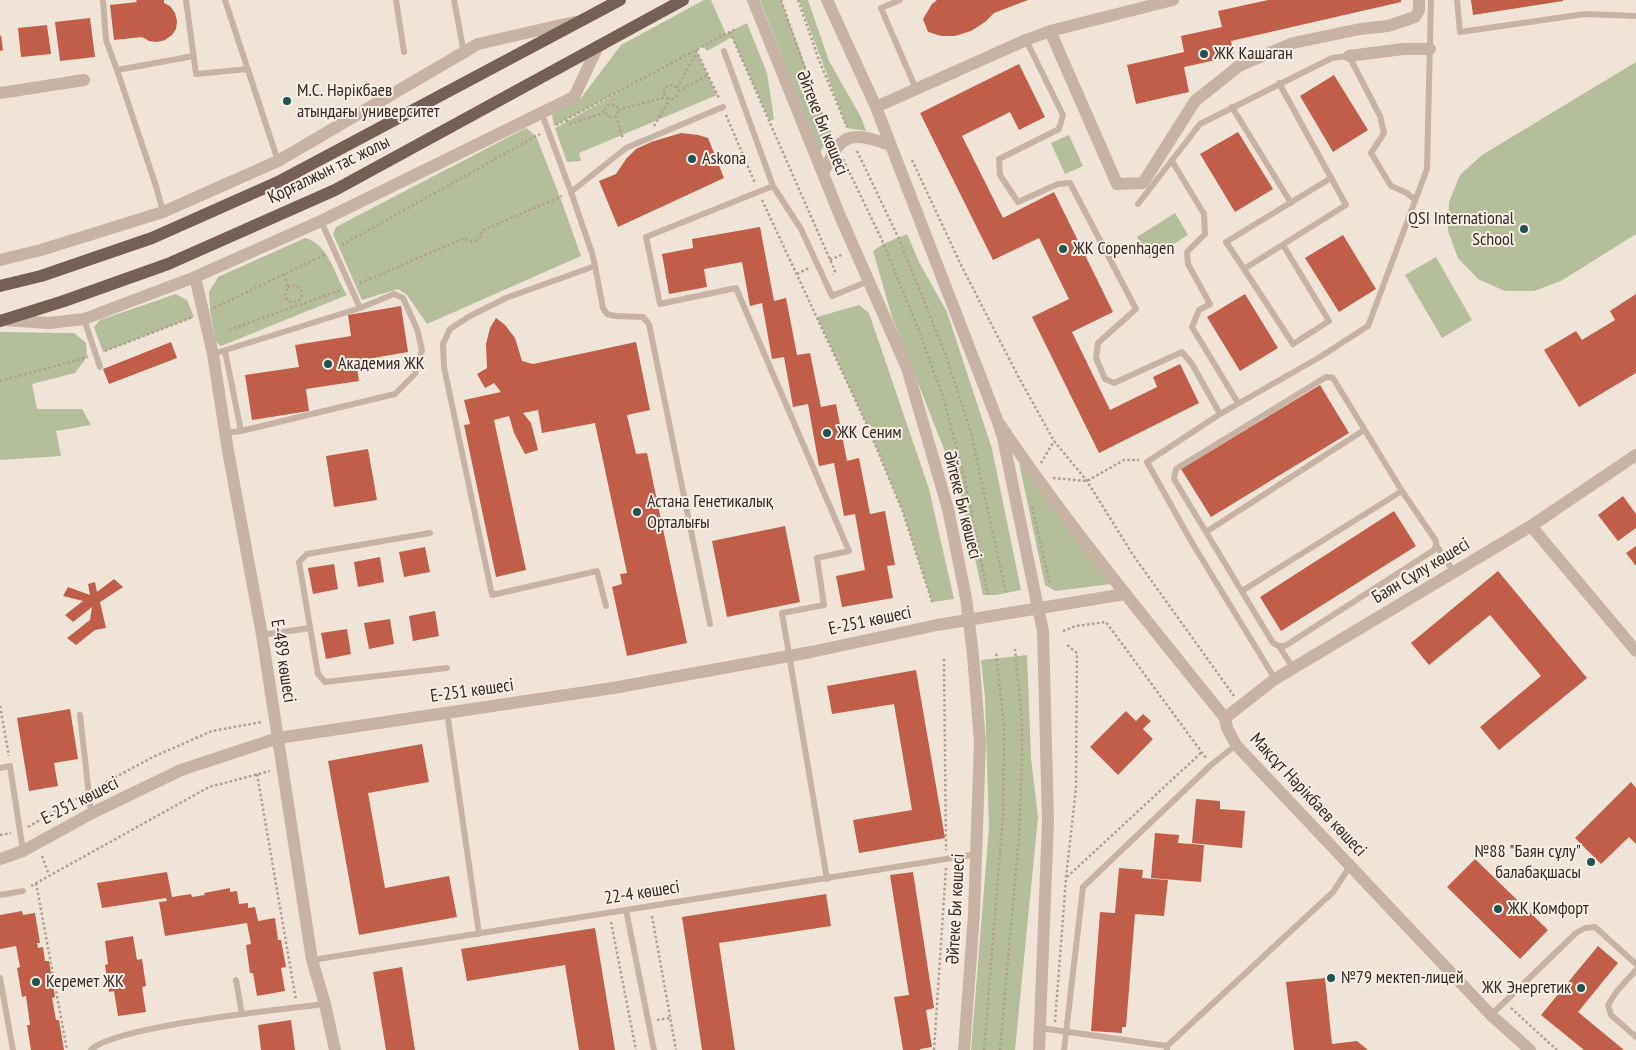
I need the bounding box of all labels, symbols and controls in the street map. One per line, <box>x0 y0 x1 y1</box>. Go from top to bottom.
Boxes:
place label: ЖК Кашаган <box>1214 43 1293 65</box>
marker: ЖК Кашаган <box>1198 48 1210 60</box>
street label: Әйтеке Би көшесі <box>791 68 853 178</box>
place label: М.С. Нәрікбаев атындағы университет <box>297 80 440 122</box>
marker: М.С. Нәрікбаев атындағы университет <box>281 95 293 107</box>
street label: Қорғалжын тас жолы <box>265 131 393 209</box>
place label: Askona <box>702 148 746 170</box>
marker: Askona <box>686 153 698 165</box>
place label: QSI International School <box>1408 208 1514 250</box>
marker: QSI International School <box>1518 223 1530 235</box>
place label: ЖК Copenhagen <box>1073 238 1174 260</box>
marker: ЖК Copenhagen <box>1057 243 1069 255</box>
place label: Академия ЖК <box>338 353 425 375</box>
marker: Академия ЖК <box>322 358 334 370</box>
place label: ЖК Сеним <box>837 422 902 444</box>
marker: ЖК Сеним <box>821 427 833 439</box>
street label: Әйтеке Би көшесі <box>938 449 986 561</box>
place label: Астана Генетикалық Орталығы <box>647 491 773 534</box>
marker: Астана Генетикалық Орталығы <box>631 506 643 518</box>
street label: Баян Сұлу көшесі <box>1368 533 1474 609</box>
street label: Е-251 көшесі <box>827 602 913 640</box>
street label: Е-489 көшесі <box>266 618 300 704</box>
street label: Е-251 көшесі <box>429 674 515 708</box>
street label: Мақсұт Нәрікбаев көшесі <box>1245 729 1371 861</box>
street label: Е-251 көшесі <box>38 772 122 830</box>
place label: №88 "Баян сұлу" балабақшасы <box>1474 841 1581 884</box>
street label: Әйтеке Би көшесі <box>942 853 970 965</box>
marker: №88 "Баян сұлу" балабақшасы <box>1585 856 1597 868</box>
street label: 22-4 көшесі <box>603 876 681 910</box>
place label: ЖК Комфорт <box>1508 898 1589 920</box>
marker: ЖК Комфорт <box>1492 903 1504 915</box>
place label: №79 мектеп-лицей <box>1341 967 1464 989</box>
place label: Керемет ЖК <box>46 971 124 993</box>
marker: №79 мектеп-лицей <box>1325 972 1337 984</box>
marker: Керемет ЖК <box>30 976 42 988</box>
place label: ЖК Энергетик <box>1482 977 1571 999</box>
marker: ЖК Энергетик <box>1575 982 1587 994</box>

